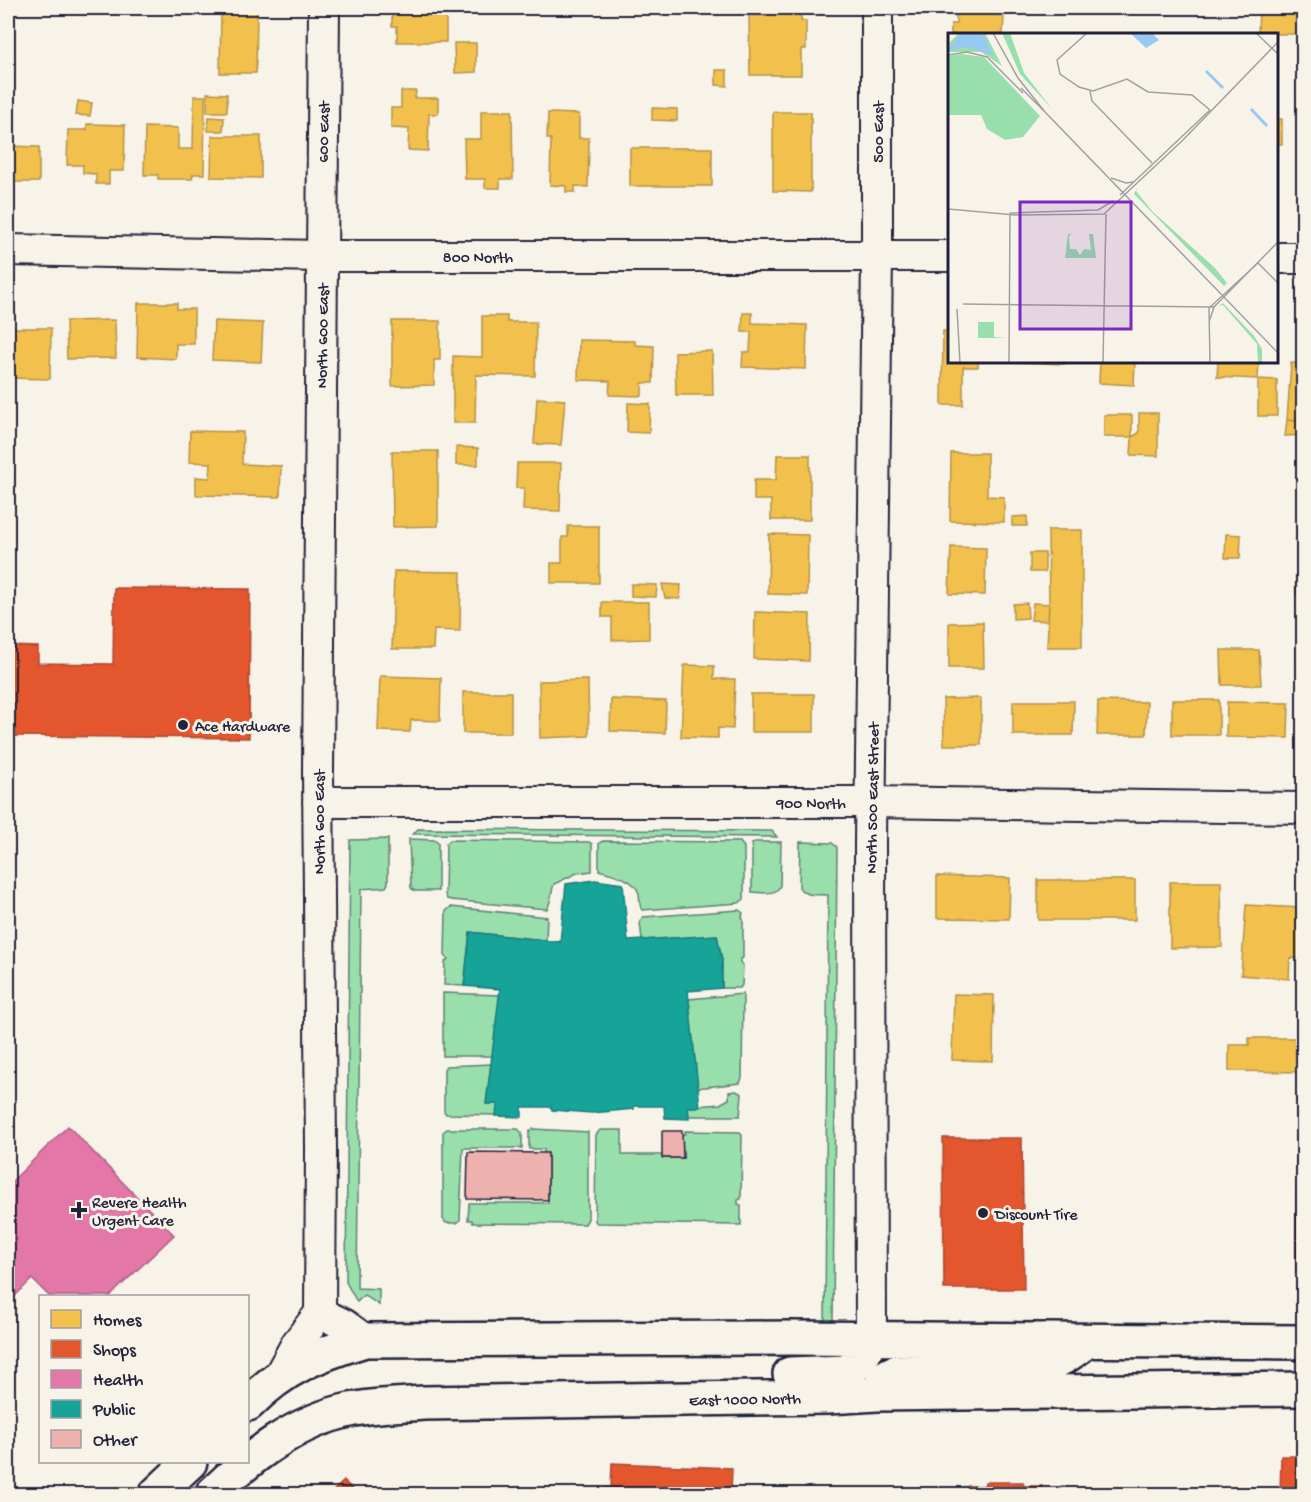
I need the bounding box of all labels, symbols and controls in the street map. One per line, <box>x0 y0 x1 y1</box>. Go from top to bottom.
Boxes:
inset map <box>948 33 1278 363</box>
street label: 600 East <box>315 100 336 163</box>
street label: 500 East <box>871 100 890 163</box>
street label: 800 North <box>443 250 514 269</box>
street label: North 600 East <box>314 282 335 389</box>
marker: Ace Hardware <box>176 718 190 732</box>
place label: Ace Hardware <box>195 719 291 738</box>
street label: North 500 East Street <box>864 721 885 874</box>
street label: North 600 East <box>312 768 331 874</box>
street label: 900 North <box>775 796 846 815</box>
place label: Revere Health Urgent Care <box>92 1195 187 1232</box>
marker: Revere Health Urgent Care <box>70 1201 88 1219</box>
marker: Discount Tire <box>976 1206 990 1220</box>
place label: Discount Tire <box>994 1207 1078 1226</box>
legend <box>39 1295 249 1463</box>
text: Homes <box>93 1311 143 1332</box>
text: Shops <box>93 1341 137 1362</box>
text: Health <box>93 1371 144 1392</box>
street label: East 1000 North <box>689 1391 802 1412</box>
text: Public <box>92 1401 136 1422</box>
text: Other <box>93 1431 138 1452</box>

